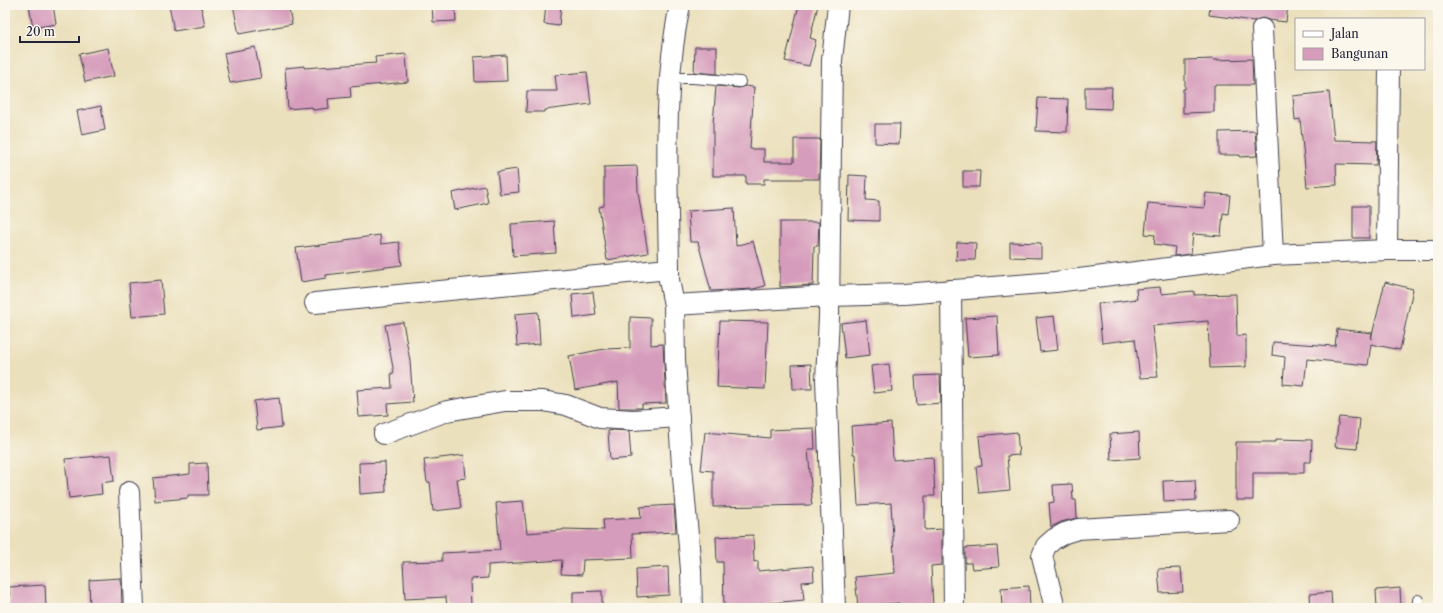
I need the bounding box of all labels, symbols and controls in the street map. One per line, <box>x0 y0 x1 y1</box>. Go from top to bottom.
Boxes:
scale bar <box>20 18 79 44</box>
legend <box>1295 18 1425 70</box>
text: 20 m <box>26 24 55 39</box>
text: Jalan <box>1329 26 1359 41</box>
text: Bangunan <box>1331 46 1389 61</box>

